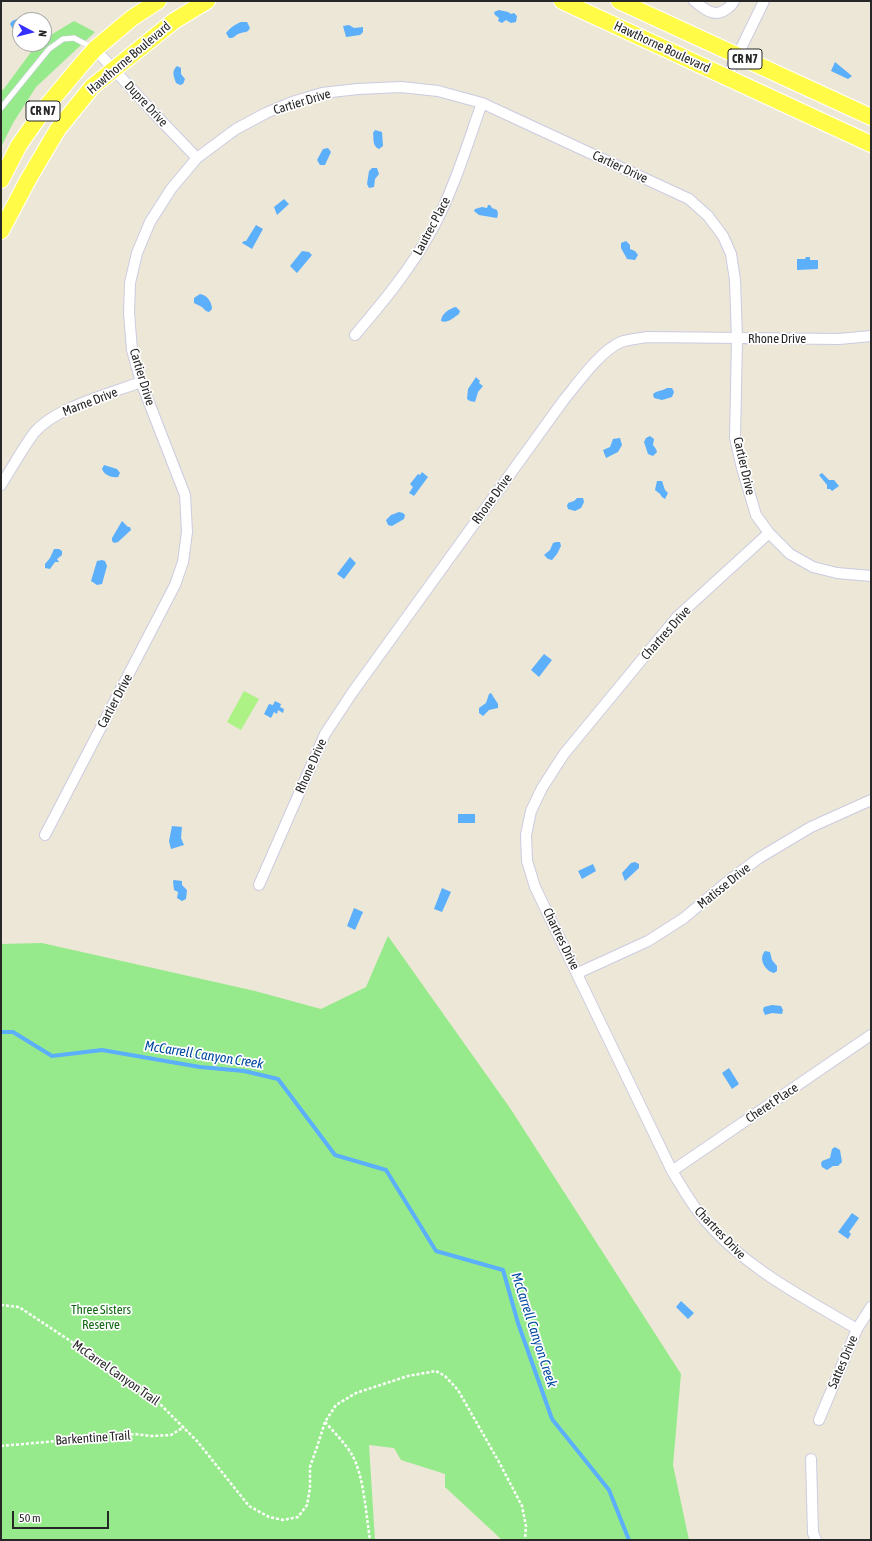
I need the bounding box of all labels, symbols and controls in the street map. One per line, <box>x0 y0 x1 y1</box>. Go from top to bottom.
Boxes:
north arrow <box>12 12 52 52</box>
street label: Hawthorne Boulevard <box>611 18 713 76</box>
street label: Hawthorne Boulevard <box>84 19 174 97</box>
text: N <box>37 29 49 37</box>
road number: CR N7 <box>728 49 762 69</box>
street label: Dupre Drive <box>121 78 171 130</box>
street label: Cartier Drive <box>271 86 333 118</box>
road number: CR N7 <box>26 101 60 121</box>
street label: Cartier Drive <box>590 147 650 187</box>
street label: Lautrec Place <box>410 194 454 258</box>
street label: Rhone Drive <box>748 331 806 347</box>
street label: Cartier Drive <box>126 346 158 408</box>
street label: Marne Drive <box>60 384 120 420</box>
street label: Cartier Drive <box>730 435 758 497</box>
street label: Rhone Drive <box>469 471 515 527</box>
street label: Chartres Drive <box>638 603 694 663</box>
street label: Cartier Drive <box>94 671 136 731</box>
street label: Rhone Drive <box>292 736 330 796</box>
street label: Matisse Drive <box>694 860 754 912</box>
street label: Chartres Drive <box>539 905 583 973</box>
water label: McCarrell Canyon Creek <box>143 1037 265 1073</box>
street label: Cheret Place <box>743 1080 801 1126</box>
street label: Chartres Drive <box>691 1203 749 1263</box>
water label: McCarrell Canyon Creek <box>507 1270 561 1390</box>
park label: Three Sisters Reserve <box>71 1302 131 1333</box>
street label: Sattes Drive <box>825 1333 861 1391</box>
street label: McCarrel Canyon Trail <box>69 1337 163 1409</box>
street label: Barkentine Trail <box>55 1428 131 1448</box>
scale bar <box>14 1503 111 1529</box>
text: 50 m <box>19 1511 41 1525</box>

